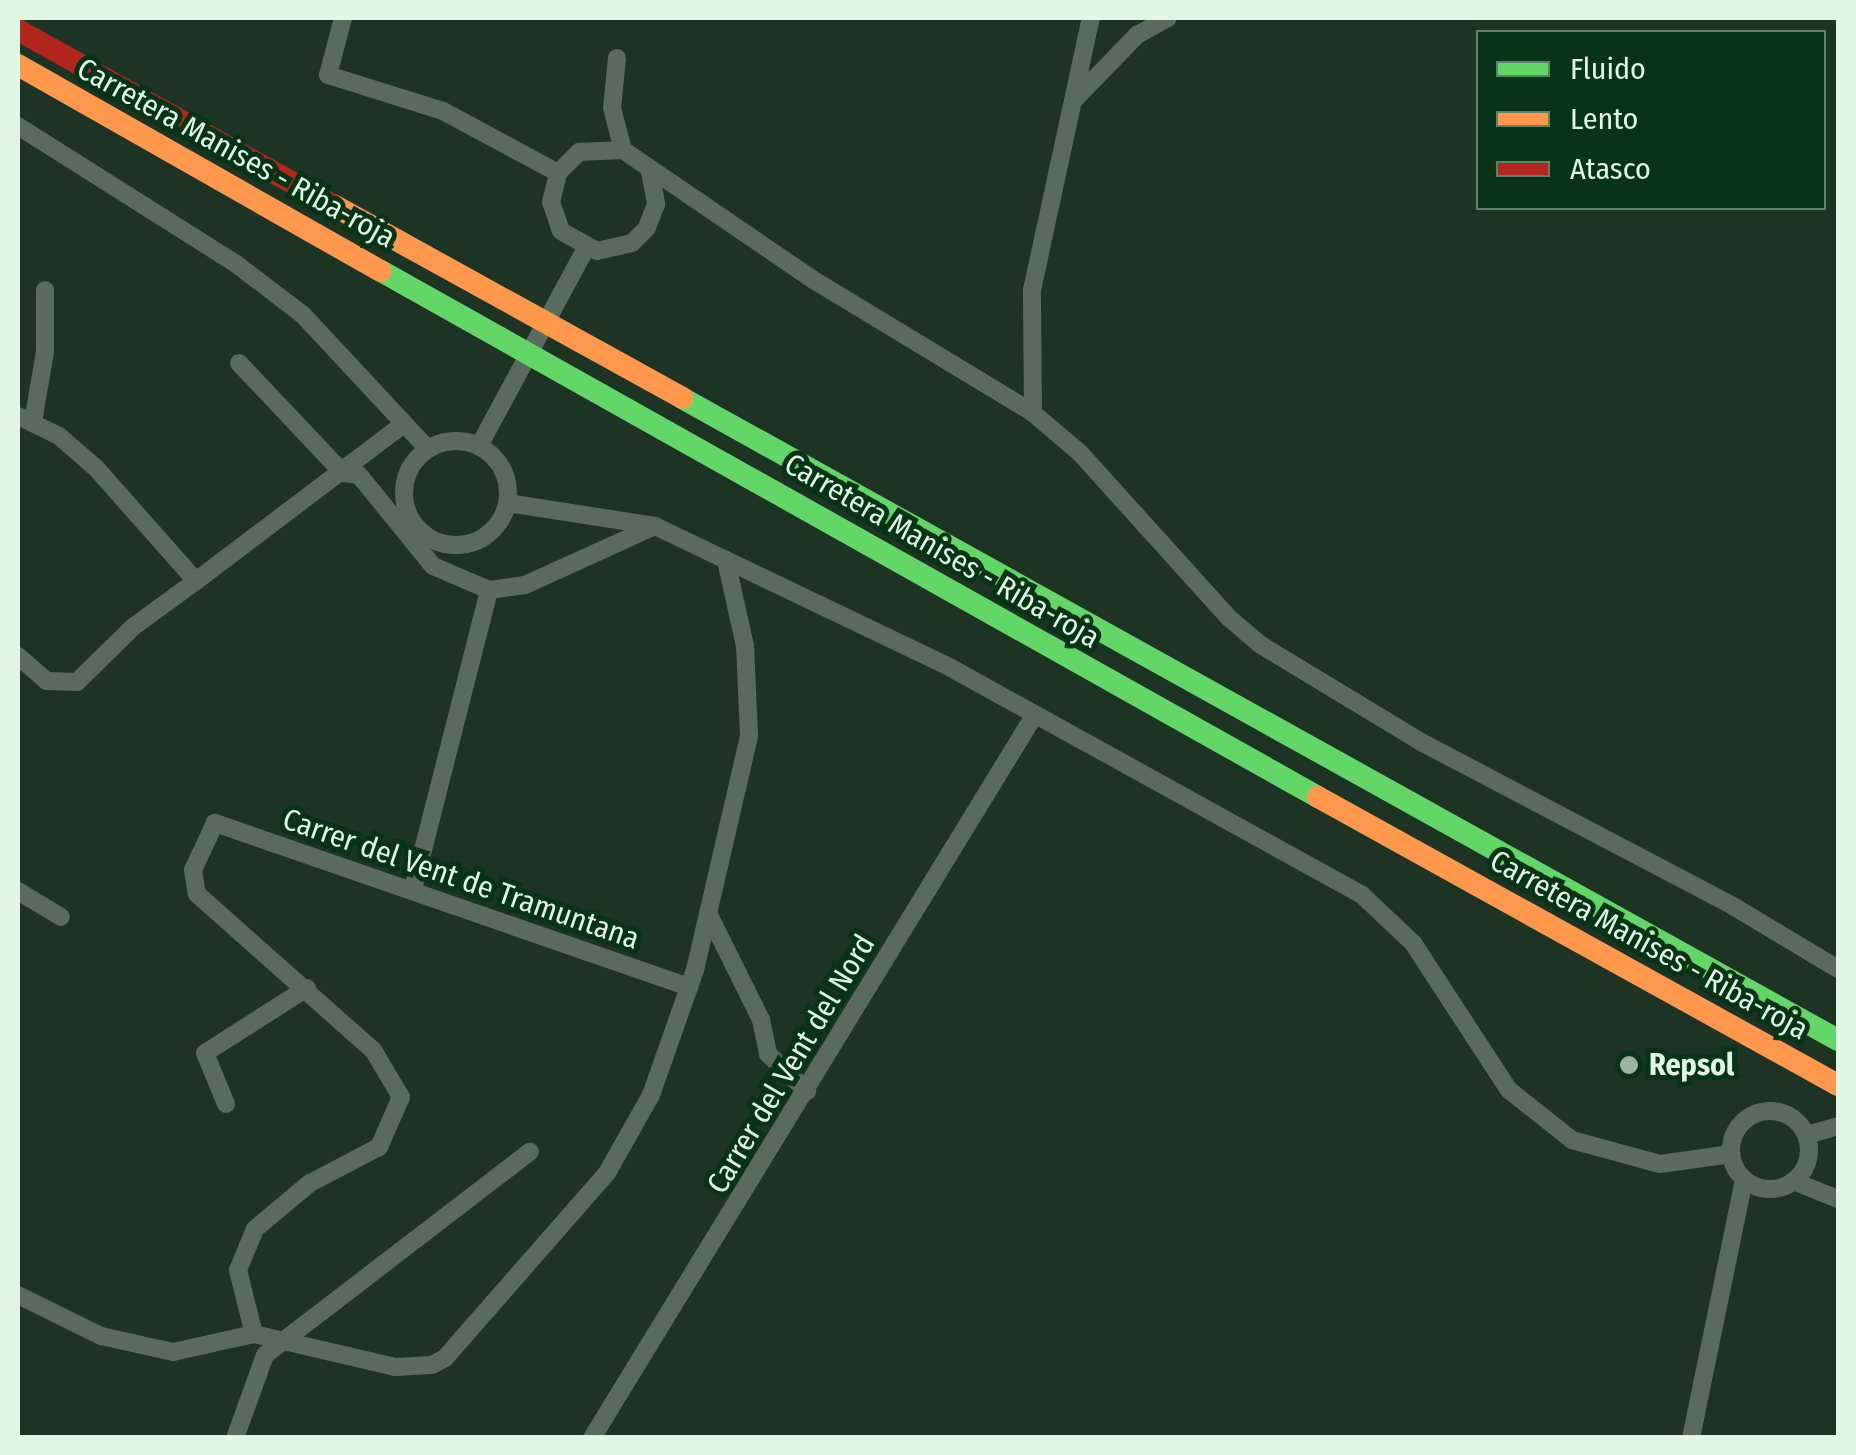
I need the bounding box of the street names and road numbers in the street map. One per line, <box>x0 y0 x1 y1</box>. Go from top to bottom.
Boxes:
street label: Carretera Manises - Riba-roja <box>71 51 401 255</box>
street label: Carretera Manises - Riba-roja <box>778 446 1106 656</box>
street label: Carrer del Vent de Tramuntana <box>278 801 644 957</box>
street label: Carretera Manises - Riba-roja <box>1484 843 1814 1047</box>
street label: Carrer del Vent del Nord <box>699 928 883 1200</box>

